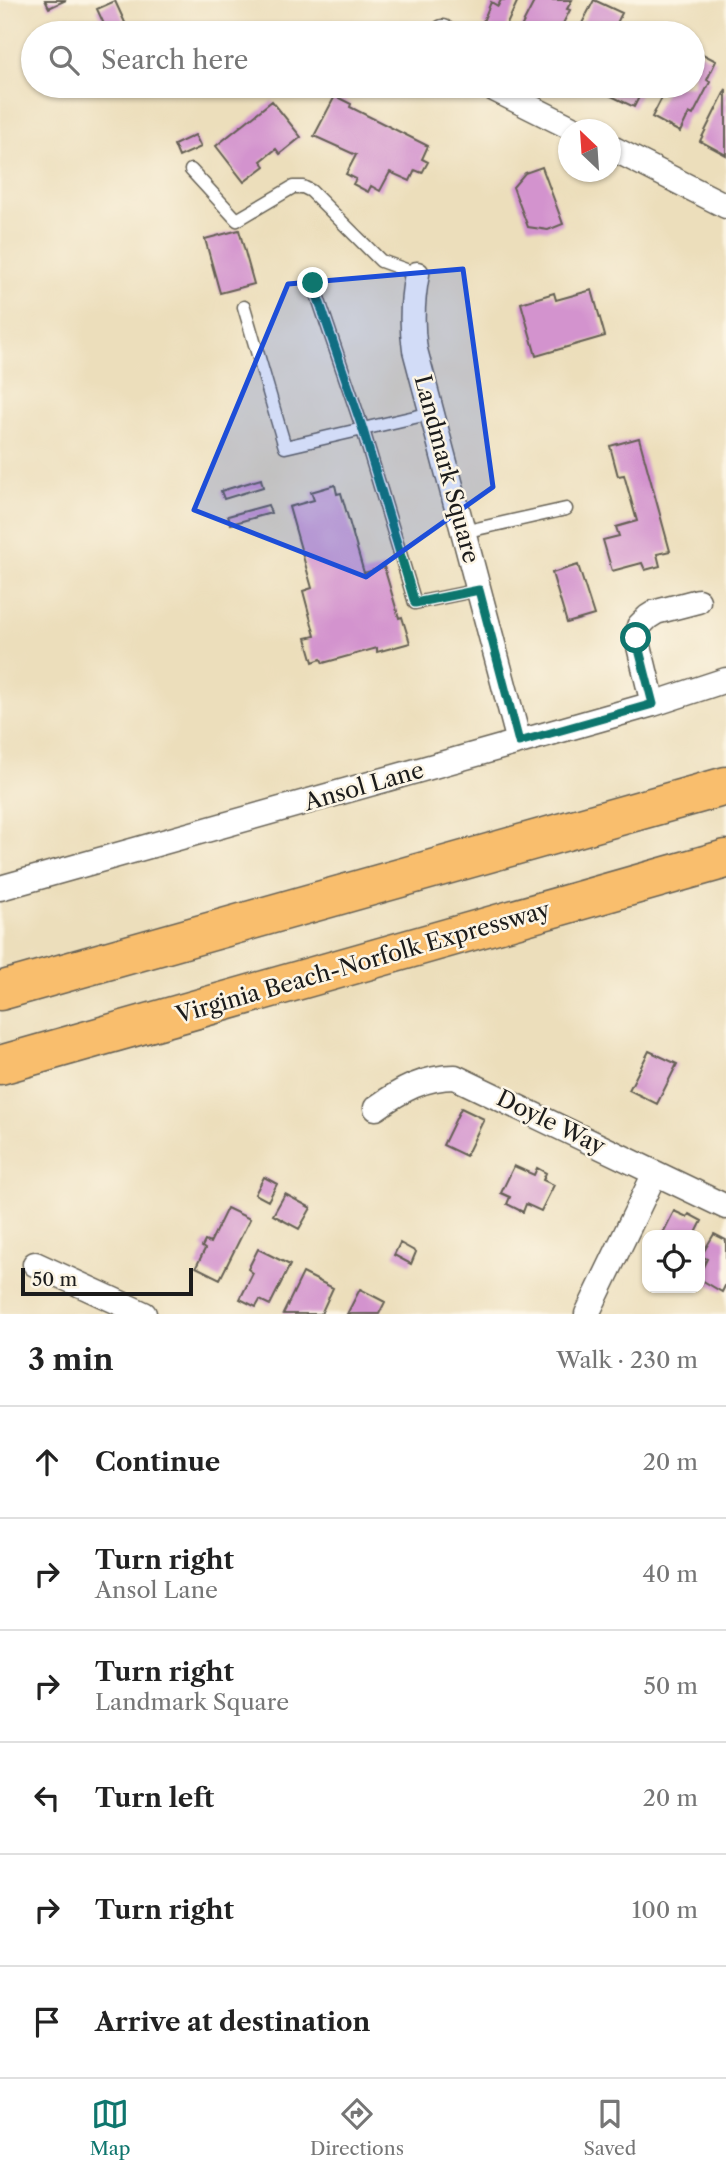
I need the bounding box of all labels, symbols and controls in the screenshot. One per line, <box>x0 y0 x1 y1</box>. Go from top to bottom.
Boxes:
search box <box>21 21 705 98</box>
icon: search <box>45 41 83 79</box>
text: Search here <box>101 44 248 76</box>
north arrow <box>558 119 621 182</box>
route end <box>297 267 328 298</box>
street label: Landmark Square <box>408 372 486 566</box>
route start <box>620 622 651 653</box>
street label: Ansol Lane <box>300 756 427 817</box>
street label: Virginia Beach-Norfolk Expressway <box>172 895 553 1029</box>
street label: Doyle Way <box>492 1084 610 1160</box>
map controls <box>642 1230 705 1293</box>
button: locate <box>642 1230 705 1293</box>
scale bar <box>21 1265 192 1297</box>
text: 50 m <box>32 1268 77 1291</box>
text: 3 min <box>28 1341 114 1378</box>
text: Walk · 230 m <box>556 1346 698 1374</box>
icon: ahead <box>28 1443 66 1481</box>
text: Continue <box>95 1446 220 1478</box>
text: 20 m <box>643 1448 698 1476</box>
text: Turn right <box>95 1544 234 1576</box>
icon: right <box>28 1555 66 1593</box>
text: 40 m <box>643 1560 698 1588</box>
text: Ansol Lane <box>95 1576 218 1604</box>
text: Turn right <box>95 1656 234 1688</box>
icon: right <box>28 1667 66 1705</box>
text: 50 m <box>643 1672 698 1700</box>
text: Landmark Square <box>95 1688 289 1716</box>
icon: left <box>28 1779 66 1817</box>
text: Turn left <box>95 1782 214 1814</box>
text: 20 m <box>643 1784 698 1812</box>
icon: right <box>28 1891 66 1929</box>
text: Turn right <box>95 1894 234 1926</box>
text: 100 m <box>632 1896 698 1924</box>
icon: arrive <box>28 2003 66 2041</box>
text: Arrive at destination <box>95 2006 370 2038</box>
tab: Map <box>90 2095 131 2160</box>
tab: Directions <box>310 2095 404 2160</box>
tab: Saved <box>583 2095 636 2160</box>

